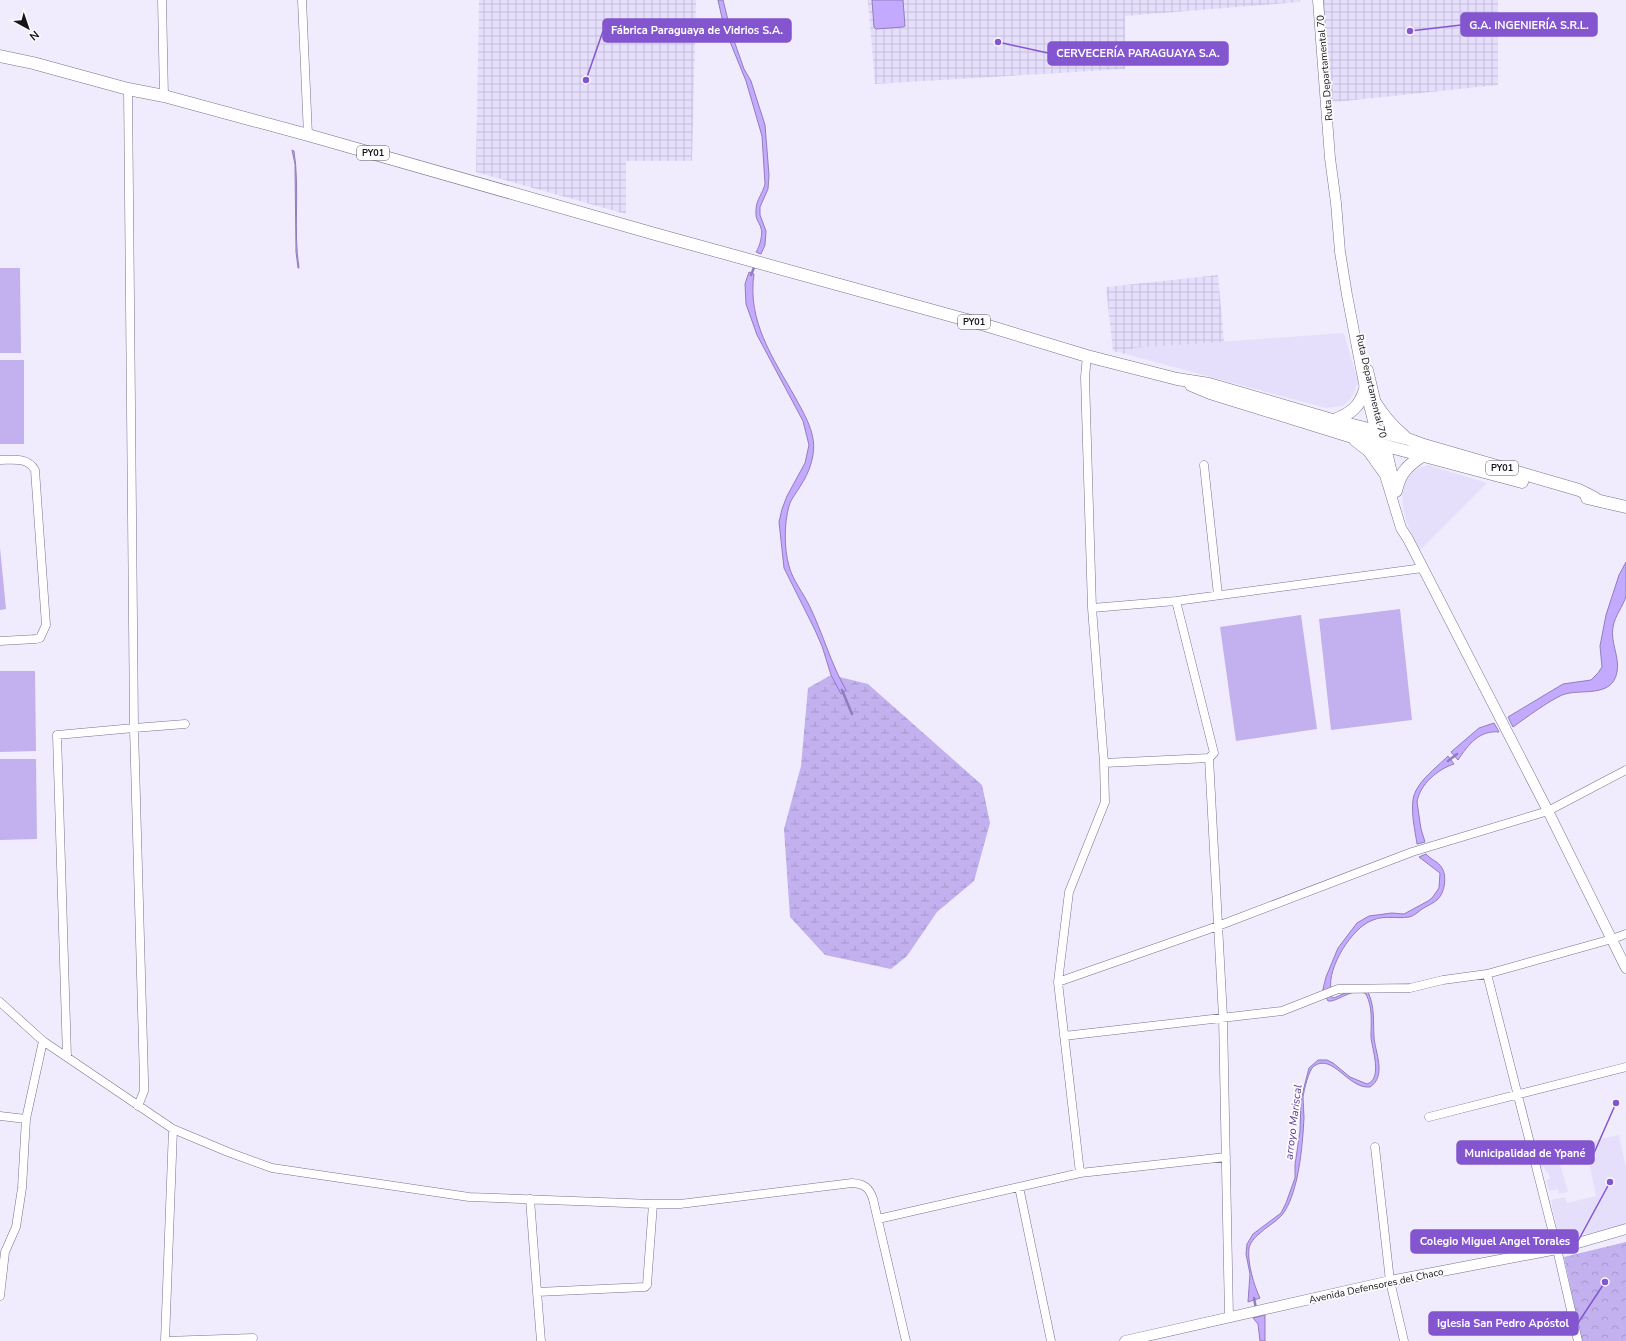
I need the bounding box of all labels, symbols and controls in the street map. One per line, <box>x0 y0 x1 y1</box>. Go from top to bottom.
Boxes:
north arrow <box>8 8 48 48</box>
callout: G.A. INGENIERÍA S.R.L. <box>1461 13 1597 36</box>
street label: Ruta Departamental 70 <box>1313 14 1337 121</box>
text: G.A. INGENIERÍA S.R.L. <box>1469 17 1589 33</box>
callout: Fábrica Paraguaya de Vidrios S.A. <box>603 19 791 42</box>
text: Fábrica Paraguaya de Vidrios S.A. <box>611 23 783 38</box>
text: N <box>26 27 42 44</box>
callout: CERVECERÍA PARAGUAYA S.A. <box>1048 42 1228 65</box>
text: CERVECERÍA PARAGUAYA S.A. <box>1056 45 1220 61</box>
road number: PY01 <box>357 146 389 160</box>
road number: PY01 <box>958 315 990 329</box>
street label: Ruta Departamental 70 <box>1352 333 1390 439</box>
road number: PY01 <box>1486 461 1518 475</box>
water label: arroyo Mariscal <box>1281 1084 1306 1160</box>
callout: Municipalidad de Ypané <box>1457 1141 1594 1164</box>
text: Municipalidad de Ypané <box>1465 1146 1585 1161</box>
callout: Colegio Miguel Angel Torales <box>1411 1230 1578 1253</box>
text: Colegio Miguel Angel Torales <box>1420 1234 1570 1249</box>
street label: Avenida Defensores del Chaco <box>1308 1265 1445 1307</box>
callout: Iglesia San Pedro Apóstol <box>1429 1312 1578 1335</box>
text: Iglesia San Pedro Apóstol <box>1437 1316 1570 1331</box>

